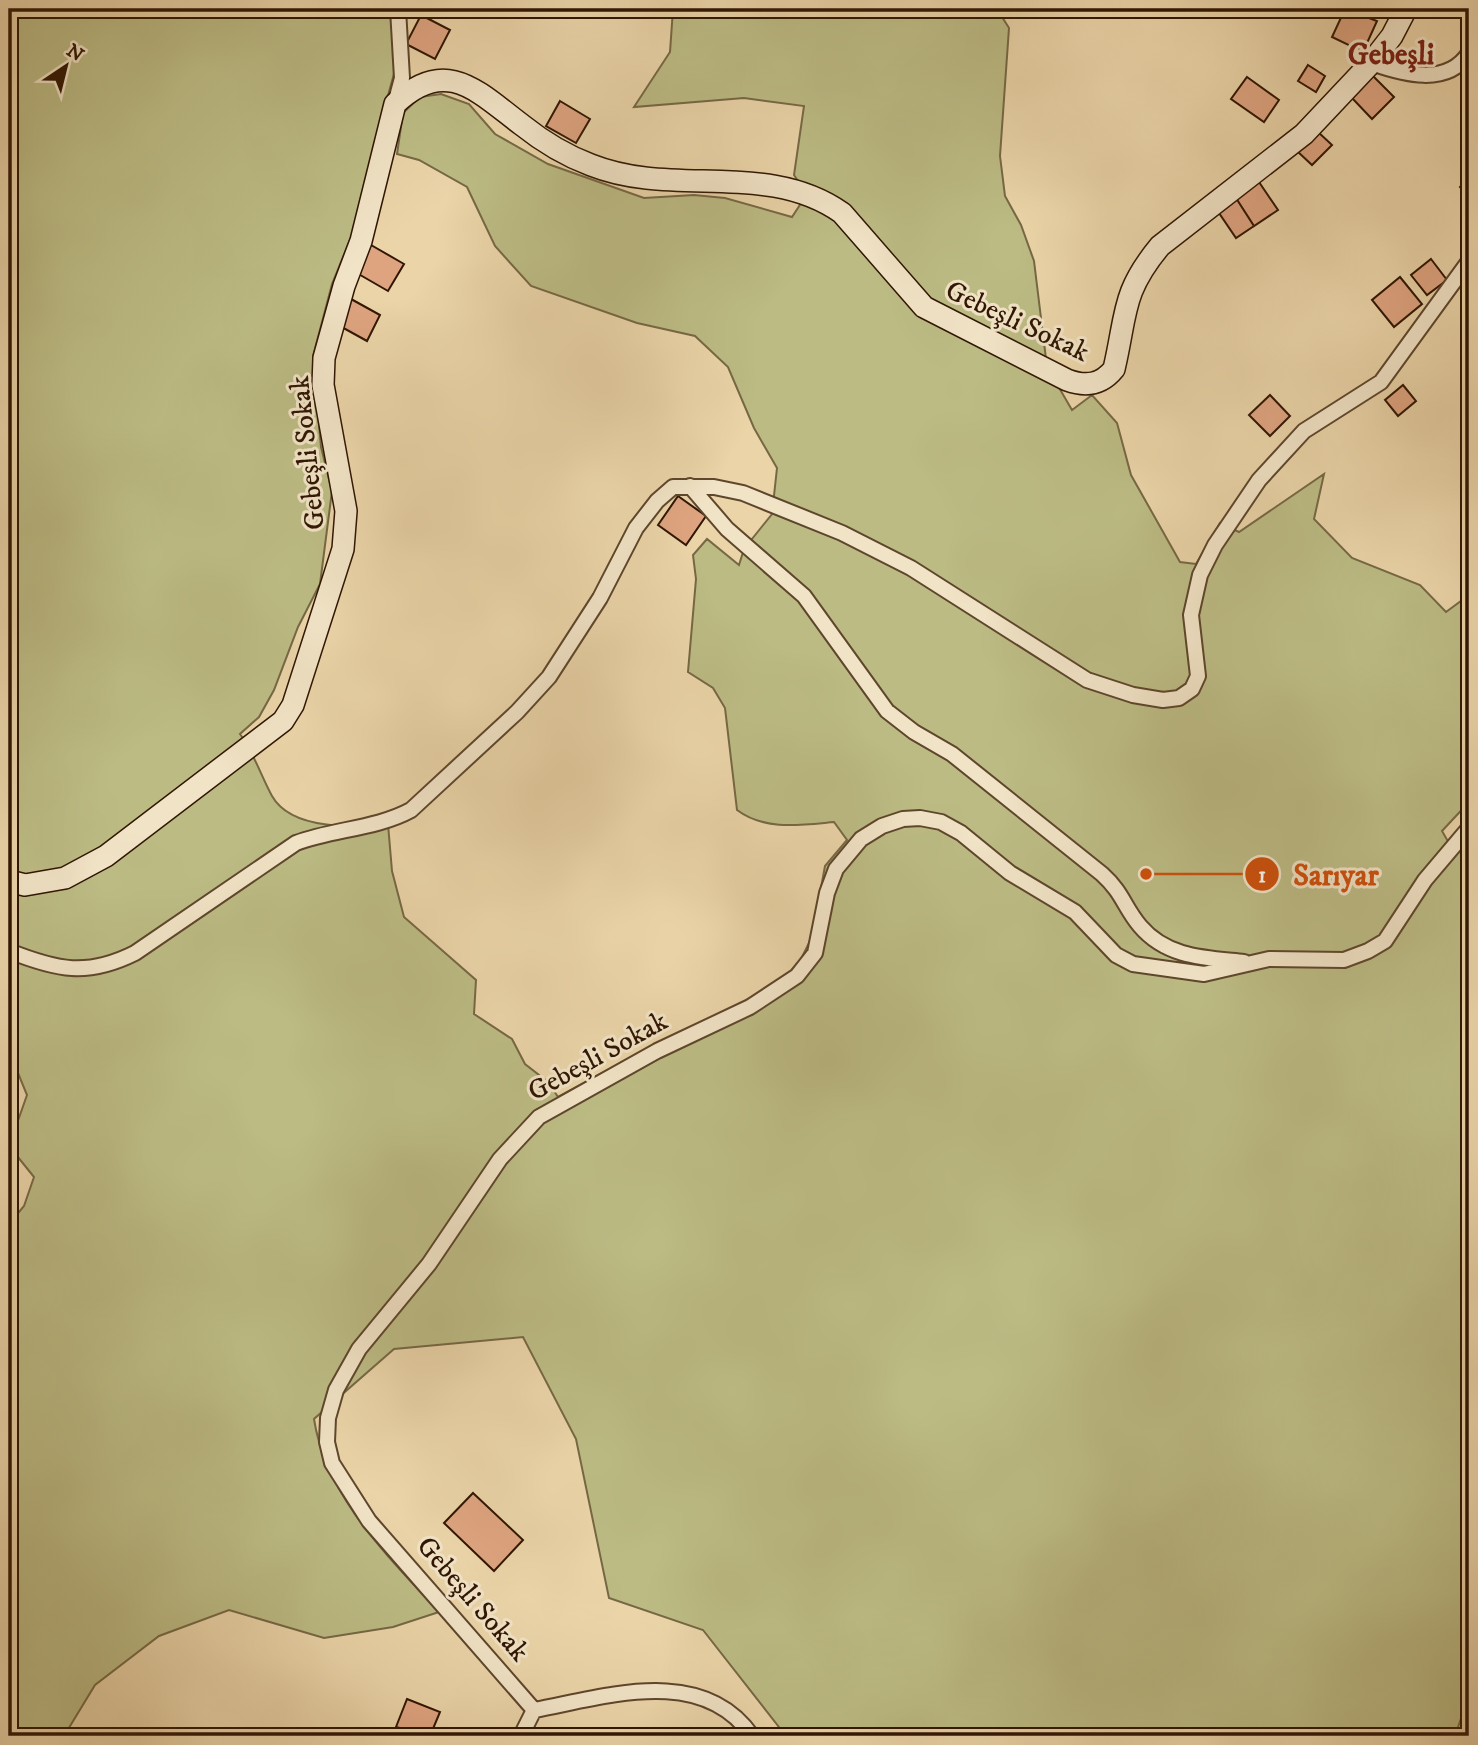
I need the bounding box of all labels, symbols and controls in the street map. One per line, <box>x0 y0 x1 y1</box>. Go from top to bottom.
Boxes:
north arrow <box>32 32 102 102</box>
district label: Gebeşli <box>1348 37 1435 74</box>
text: N <box>62 39 88 67</box>
street label: Gebeşli Sokak <box>940 273 1095 370</box>
street label: Gebeşli Sokak <box>282 374 333 532</box>
callout: Sarıyar <box>1245 849 1393 900</box>
text: Sarıyar <box>1293 858 1380 895</box>
text: 1 <box>1258 863 1266 889</box>
street label: Gebeşli Sokak <box>522 1003 674 1109</box>
street label: Gebeşli Sokak <box>409 1529 537 1669</box>

